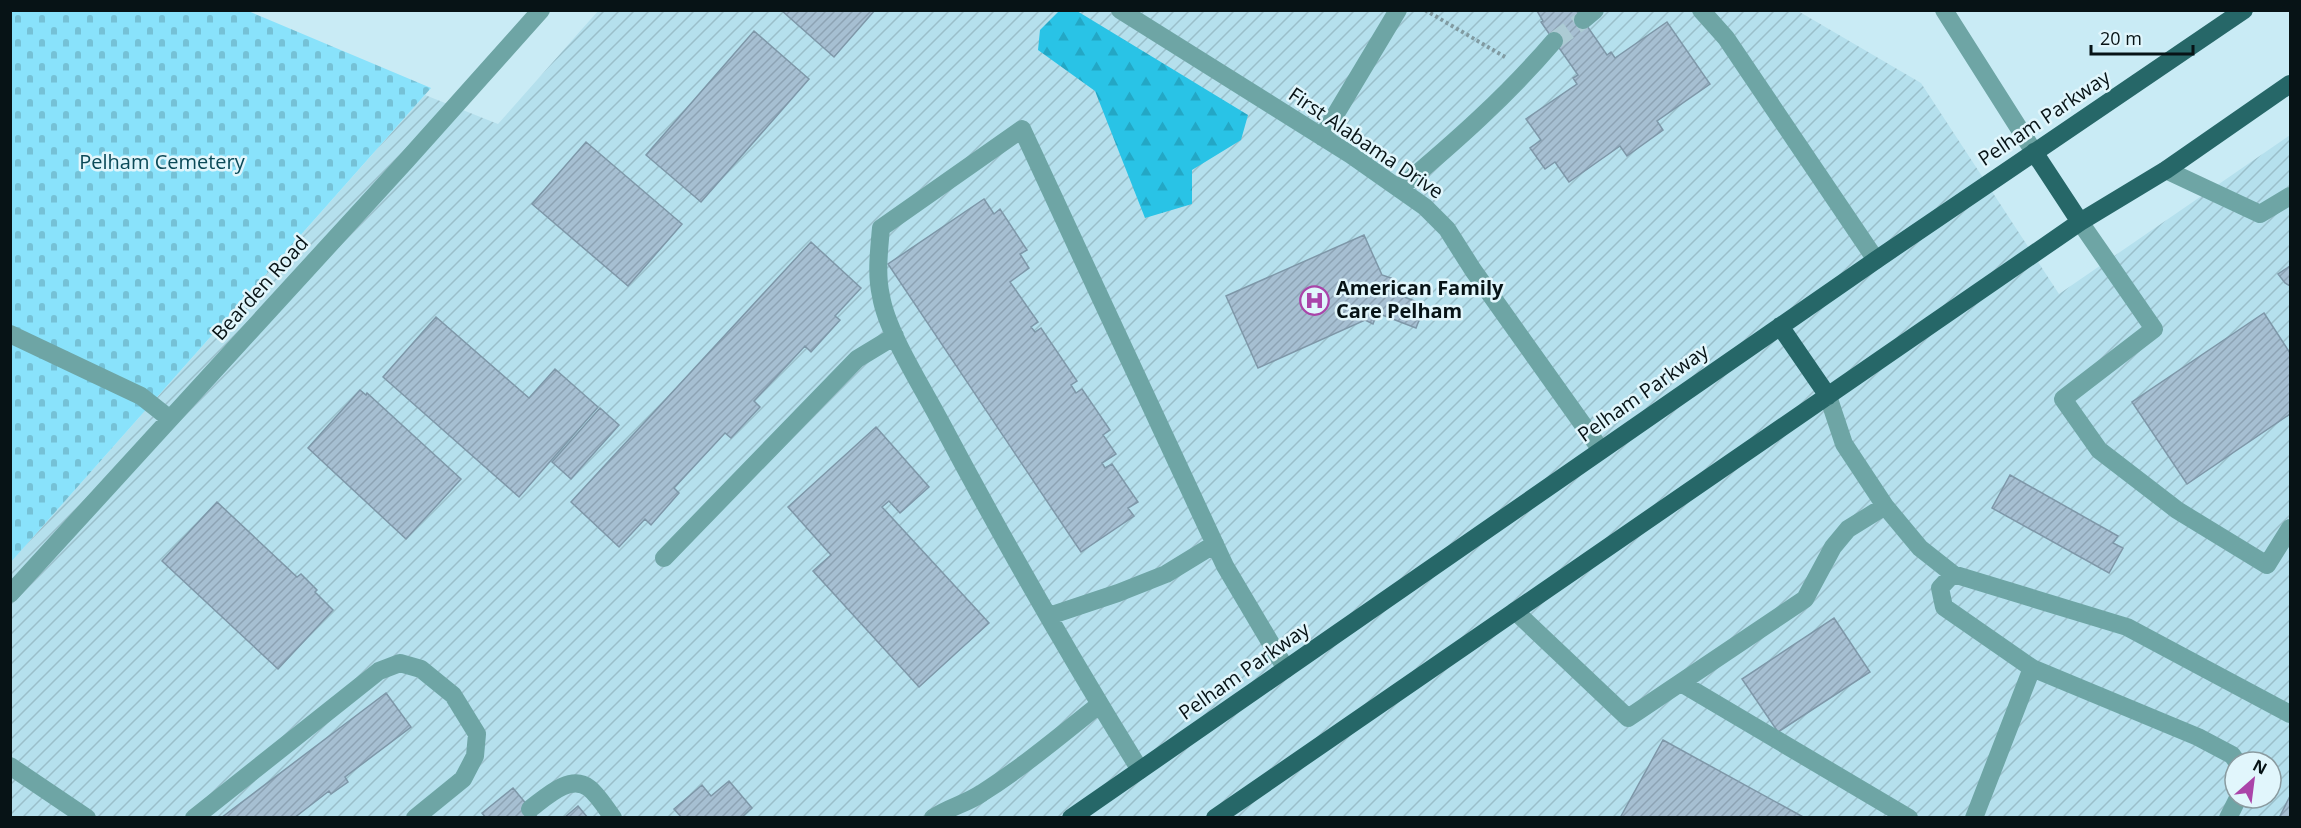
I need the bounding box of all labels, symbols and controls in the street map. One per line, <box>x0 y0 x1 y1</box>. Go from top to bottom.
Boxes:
scale bar <box>2091 18 2193 56</box>
text: 20 m <box>2100 26 2142 50</box>
street label: Pelham Parkway <box>1972 63 2116 172</box>
street label: First Alabama Drive <box>1284 81 1449 204</box>
park label: Pelham Cemetery <box>79 148 246 175</box>
street label: Bearden Road <box>205 230 314 346</box>
place label: American Family Care Pelham <box>1336 274 1504 324</box>
hospital icon: American Family Care Pelham <box>1299 284 1331 316</box>
street label: Pelham Parkway <box>1572 337 1714 448</box>
street label: Pelham Parkway <box>1173 615 1315 726</box>
north arrow <box>2223 750 2283 810</box>
text: N <box>2249 754 2271 780</box>

